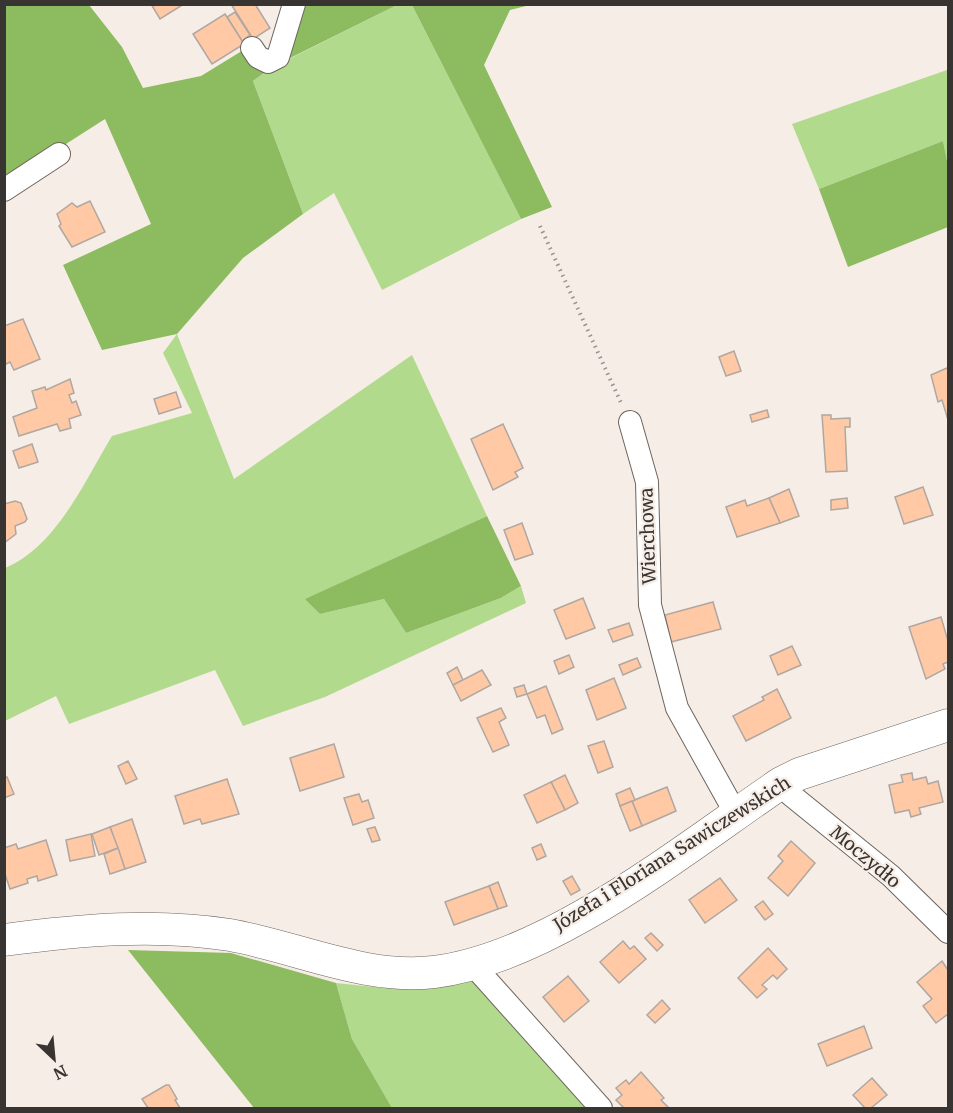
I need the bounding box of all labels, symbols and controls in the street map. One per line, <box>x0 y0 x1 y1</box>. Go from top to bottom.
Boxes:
street label: Wierchowa <box>634 487 661 586</box>
street label: Józefa i Floriana Sawiczewskich <box>548 771 794 937</box>
street label: Moczydło <box>825 820 905 893</box>
north arrow <box>24 1029 84 1089</box>
text: N <box>50 1061 71 1084</box>

